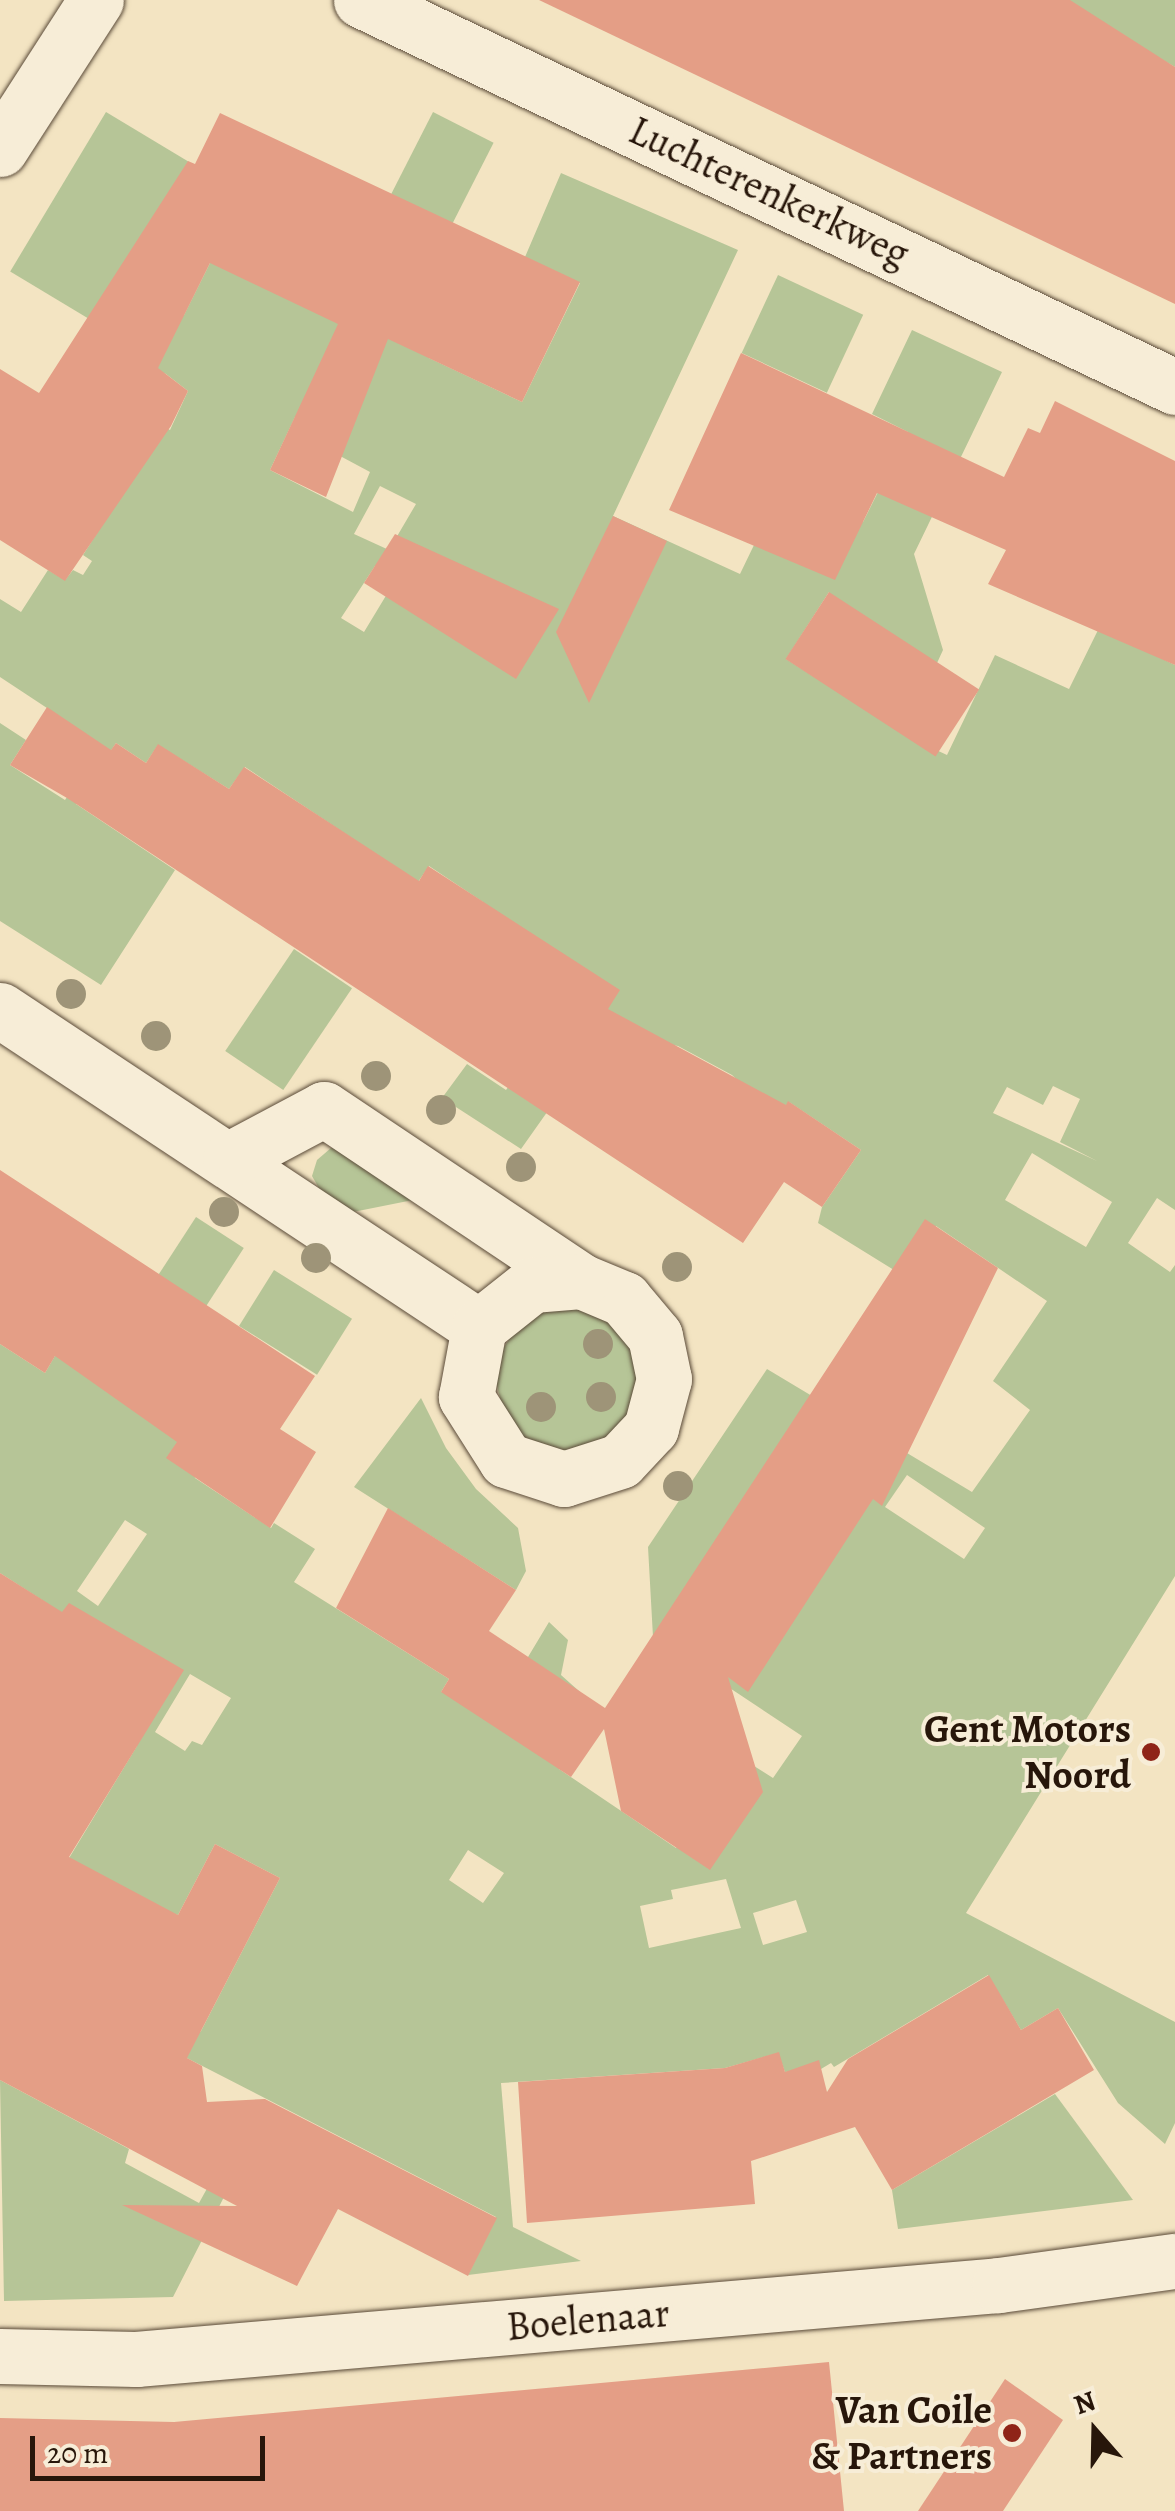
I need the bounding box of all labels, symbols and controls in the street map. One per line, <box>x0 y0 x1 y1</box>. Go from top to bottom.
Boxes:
street label: Luchterenkerkweg <box>621 106 917 278</box>
place label: Gent Motors Noord <box>924 1705 1131 1799</box>
marker: Gent Motors Noord <box>1140 1741 1162 1763</box>
street label: Boelenaar <box>504 2289 672 2351</box>
north arrow <box>1045 2381 1145 2481</box>
text: N <box>1069 2381 1101 2424</box>
place label: Van Coile & Partners <box>811 2386 992 2480</box>
scale bar <box>35 2416 270 2478</box>
marker: Van Coile & Partners <box>1001 2422 1023 2444</box>
text: 20 m <box>47 2433 108 2473</box>

